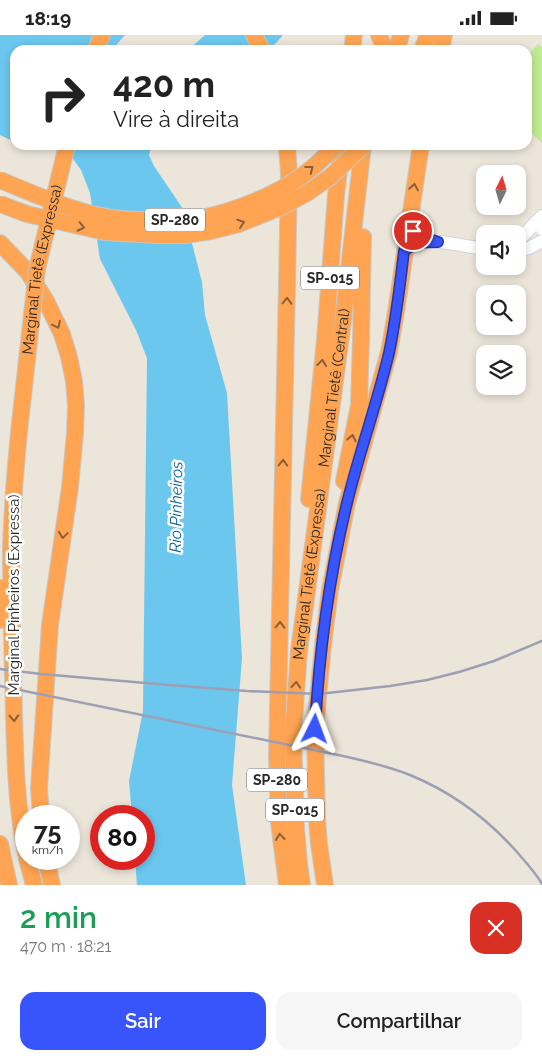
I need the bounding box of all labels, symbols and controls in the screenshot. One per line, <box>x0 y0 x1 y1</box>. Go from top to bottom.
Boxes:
text: 18:19 <box>25 7 71 29</box>
text: 420 m <box>113 64 215 105</box>
icon: right <box>30 65 95 130</box>
text: Vire à direita <box>113 106 239 132</box>
north arrow <box>476 165 526 215</box>
map controls <box>476 165 526 395</box>
one-way arrow <box>304 166 314 175</box>
street label: Marginal Tietê (Expressa) <box>19 183 66 355</box>
one-way arrow <box>408 183 419 191</box>
road number: SP-280 <box>145 209 205 231</box>
pin <box>392 210 434 252</box>
icon: arrive <box>399 217 427 245</box>
one-way arrow <box>236 219 245 229</box>
one-way arrow <box>76 221 85 231</box>
button: sound <box>476 225 526 275</box>
road number: SP-015 <box>301 267 359 289</box>
button: search <box>476 285 526 335</box>
one-way arrow <box>282 296 292 304</box>
street label: Marginal Tietê (Central) <box>315 308 353 468</box>
one-way arrow <box>51 320 62 329</box>
button: layers <box>476 345 526 395</box>
one-way arrow <box>316 358 327 366</box>
one-way arrow <box>346 433 357 442</box>
one-way arrow <box>278 459 288 466</box>
water label: Rio Pinheiros <box>166 461 186 553</box>
street label: Marginal Tietê (Expressa) <box>289 488 330 660</box>
street label: Marginal Pinheiros (Expressa) <box>5 495 23 695</box>
one-way arrow <box>58 531 69 539</box>
one-way arrow <box>275 621 285 629</box>
one-way arrow <box>291 681 302 689</box>
position arrow <box>288 702 340 754</box>
one-way arrow <box>9 714 20 722</box>
road number: SP-280 <box>247 769 307 791</box>
road number: SP-015 <box>266 799 324 821</box>
speed limit sign: 80 <box>90 805 155 870</box>
text: 75 <box>34 816 61 846</box>
one-way arrow <box>275 832 286 840</box>
text: km/h <box>32 843 63 857</box>
text: 2 min <box>20 900 97 935</box>
button: close <box>470 902 522 954</box>
text: 470 m · 18:21 <box>20 937 111 956</box>
button: Sair <box>20 992 266 1050</box>
button: Compartilhar <box>276 992 522 1050</box>

